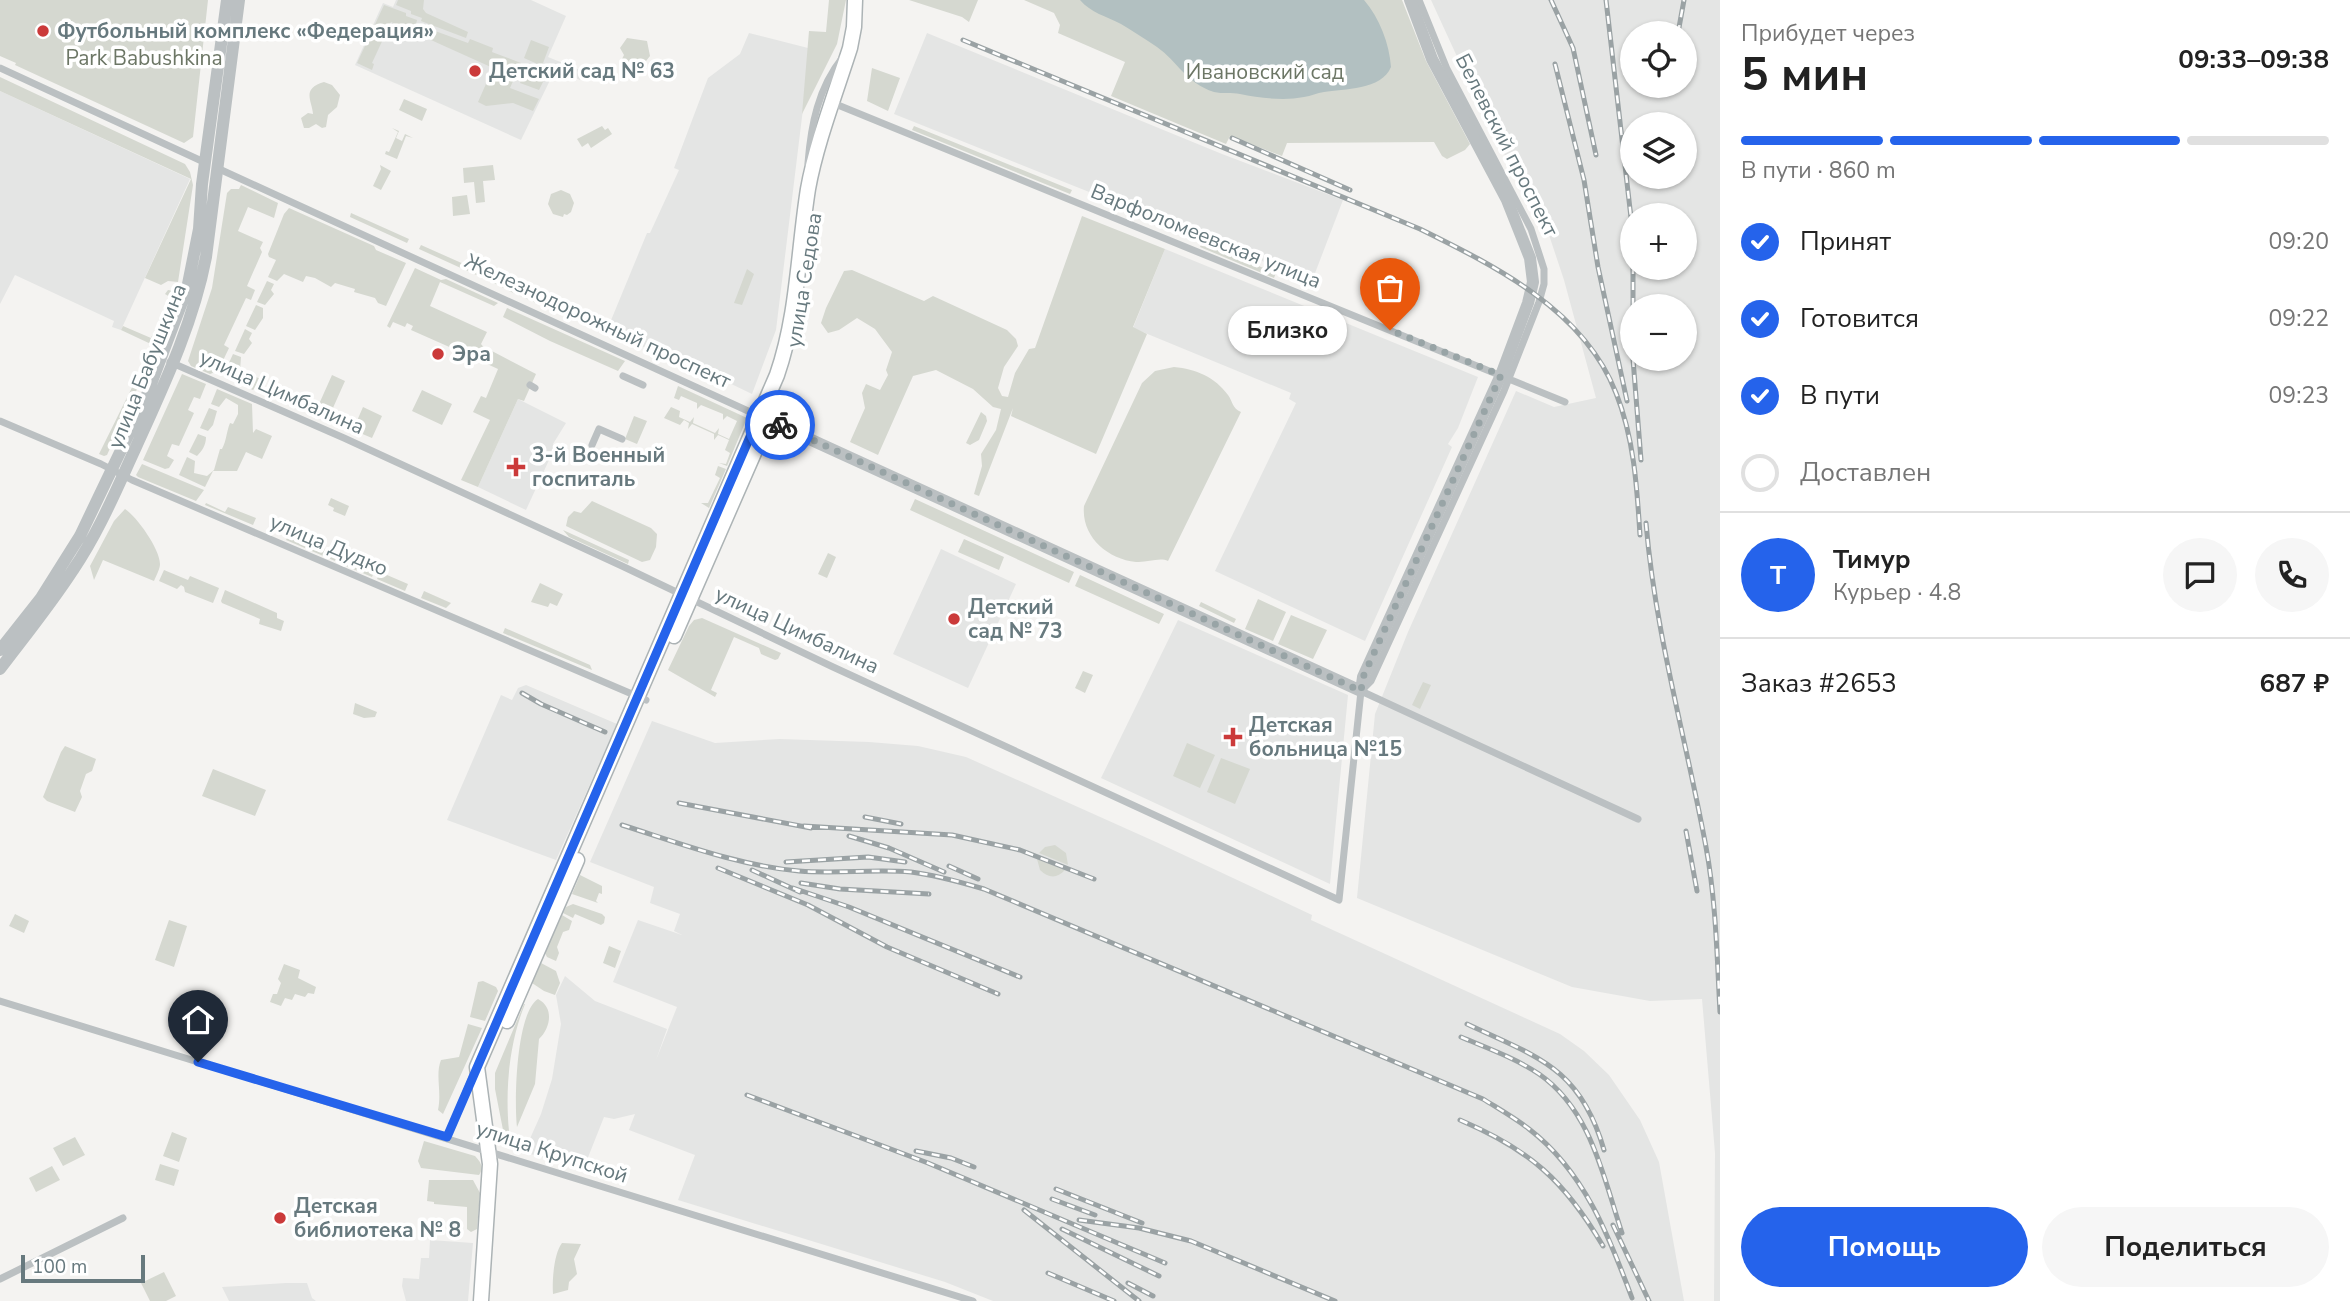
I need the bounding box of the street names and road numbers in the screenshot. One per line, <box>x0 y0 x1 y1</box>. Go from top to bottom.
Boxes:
street label: Белевский проспект <box>1449 49 1566 242</box>
street label: Варфоломеевская улица <box>1087 177 1325 295</box>
street label: улица Седова <box>780 210 828 350</box>
street label: Железнодорожный проспект <box>460 247 736 395</box>
street label: улица Бабушкина <box>101 279 193 453</box>
street label: улица Цимбалина <box>195 343 369 441</box>
street label: улица Дудко <box>266 507 392 583</box>
street label: улица Цимбалина <box>710 580 884 680</box>
street label: улица Крупской <box>472 1114 632 1190</box>

